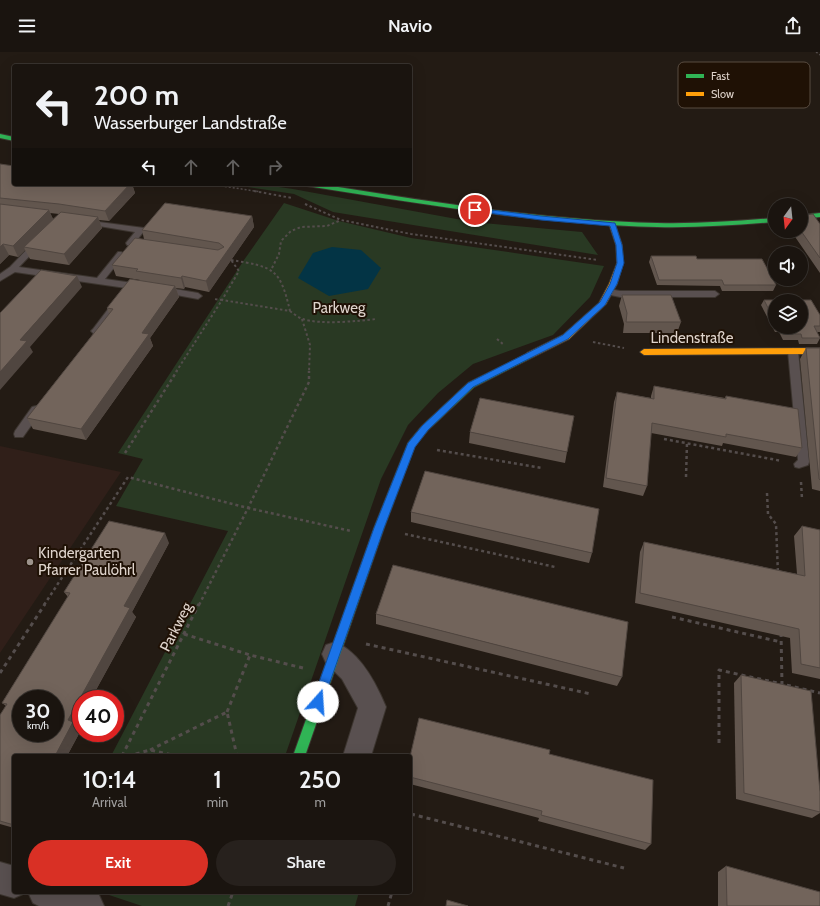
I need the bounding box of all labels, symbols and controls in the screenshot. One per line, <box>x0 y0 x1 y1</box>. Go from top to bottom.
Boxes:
icon: menu <box>16 15 38 37</box>
text: Navio <box>388 15 432 37</box>
icon: share <box>782 15 804 37</box>
legend <box>678 62 810 108</box>
text: Fast <box>711 69 730 83</box>
text: 200 m <box>94 78 179 112</box>
icon: left <box>28 80 80 132</box>
text: Slow <box>711 87 734 101</box>
text: Wasserburger Landstraße <box>94 112 287 134</box>
icon: left <box>138 156 160 178</box>
icon: ahead <box>180 156 202 178</box>
icon: ahead <box>222 156 244 178</box>
icon: right <box>264 156 286 178</box>
pin <box>458 193 492 227</box>
north arrow <box>768 198 808 238</box>
map controls <box>768 198 808 334</box>
icon: arrive <box>464 199 486 221</box>
button: sound <box>768 246 808 286</box>
button: layers <box>768 294 808 334</box>
street label: Parkweg <box>313 299 366 317</box>
street label: Lindenstraße <box>651 329 734 347</box>
place label: Kindergarten Pfarrer Paulöhrl <box>38 544 136 579</box>
marker: Kindergarten Pfarrer Paulöhrl <box>25 557 35 567</box>
street label: Parkweg <box>156 599 196 655</box>
position arrow <box>297 681 339 723</box>
speed limit sign: 40 <box>72 690 124 742</box>
text: 30 <box>26 699 50 723</box>
text: km/h <box>27 719 49 732</box>
text: 10:14 <box>83 765 136 794</box>
text: 1 <box>213 765 222 794</box>
text: 250 <box>299 765 341 794</box>
text: Arrival <box>92 794 127 810</box>
text: min <box>207 794 228 810</box>
text: m <box>314 794 326 810</box>
button: Exit <box>28 840 208 886</box>
button: Share <box>216 840 396 886</box>

